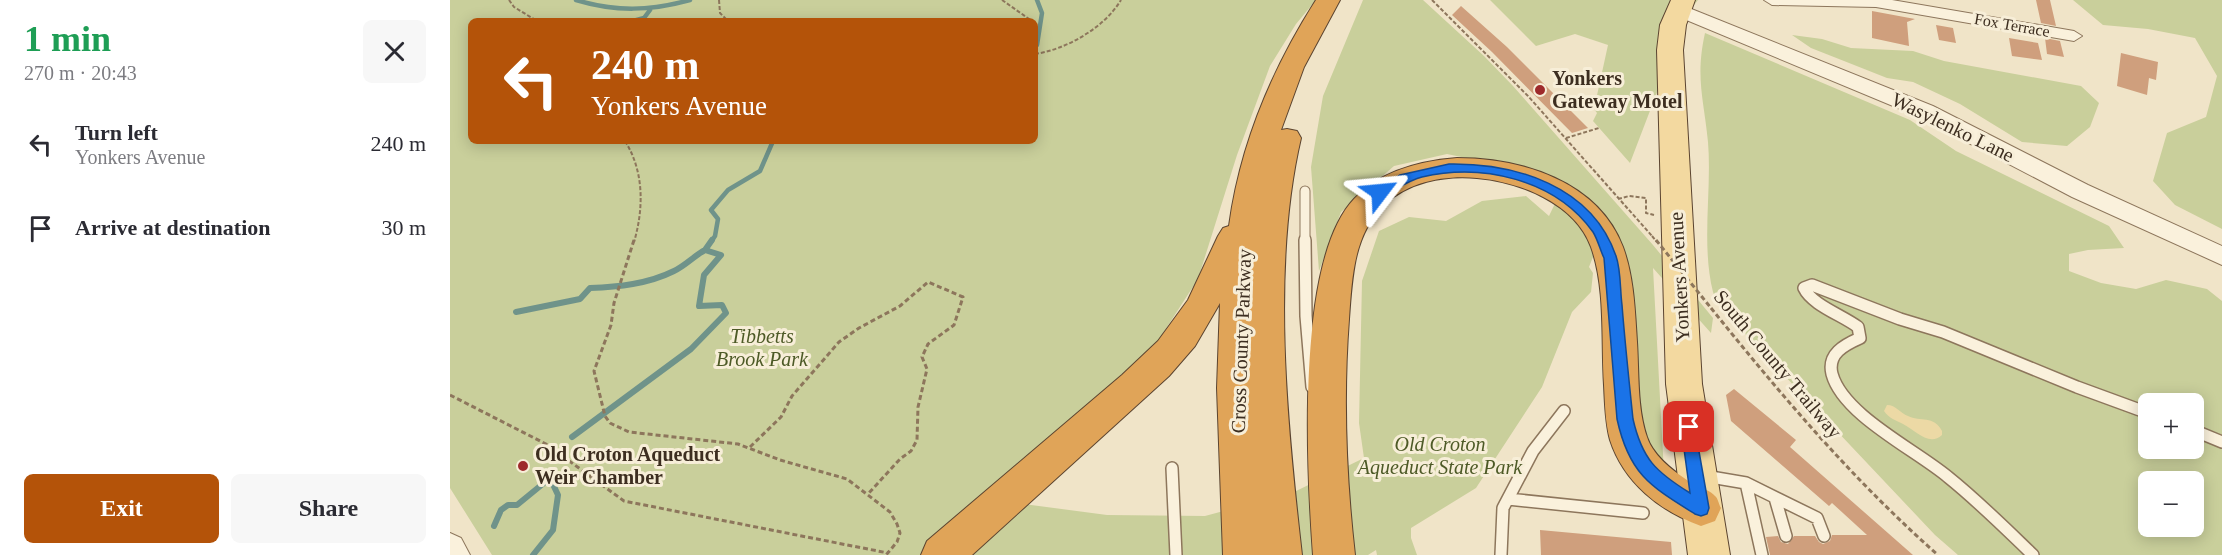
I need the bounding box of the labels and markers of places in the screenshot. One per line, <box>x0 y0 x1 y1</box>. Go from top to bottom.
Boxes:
place label: Yonkers Gateway Motel <box>1552 67 1683 113</box>
marker: Yonkers Gateway Motel <box>1533 83 1547 97</box>
pin <box>1663 401 1714 452</box>
place label: Old Croton Aqueduct Weir Chamber <box>535 443 721 488</box>
marker: Old Croton Aqueduct Weir Chamber <box>516 459 530 473</box>

